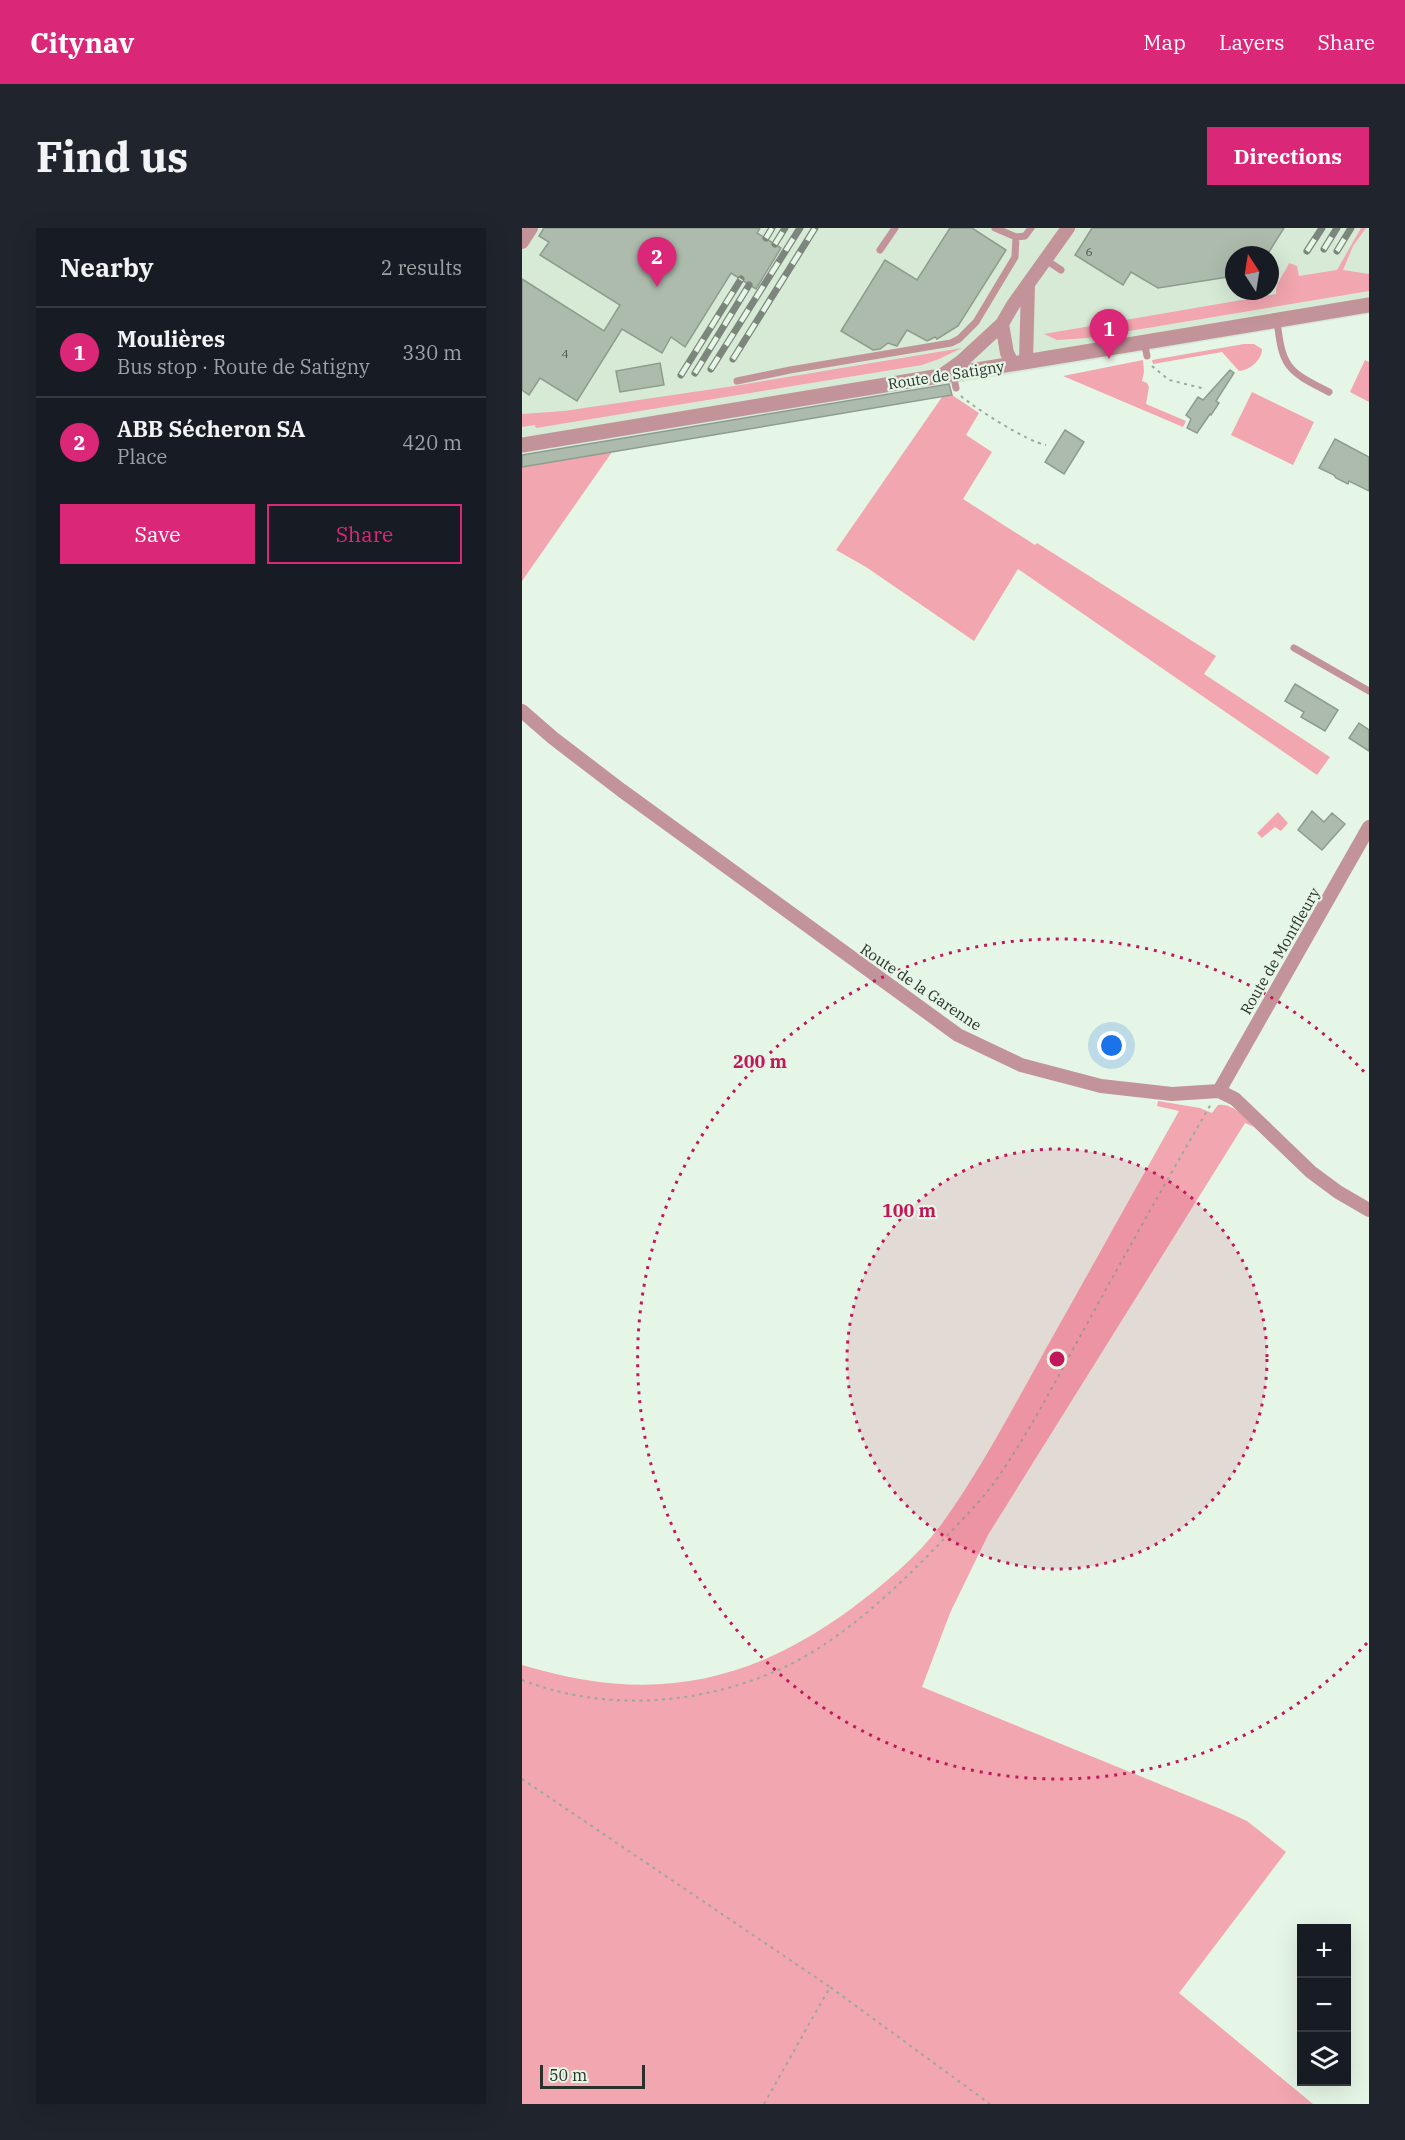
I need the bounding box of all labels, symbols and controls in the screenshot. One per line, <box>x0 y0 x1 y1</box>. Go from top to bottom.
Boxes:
text: Citynav <box>30 24 134 61</box>
text: Map <box>1143 28 1186 56</box>
text: Layers <box>1219 28 1285 56</box>
text: Share <box>1318 28 1375 56</box>
button: Directions <box>1207 127 1369 185</box>
text: Find us <box>36 129 188 184</box>
pin: 2 <box>638 238 676 287</box>
house number: 6 <box>1085 244 1093 259</box>
north arrow <box>1225 246 1279 300</box>
text: Nearby <box>60 250 154 284</box>
text: 2 results <box>381 254 462 281</box>
pin: 1 <box>1090 310 1128 359</box>
text: Moulières <box>117 324 225 353</box>
text: 1 <box>74 339 86 366</box>
text: 330 m <box>402 339 462 366</box>
house number: 4 <box>561 346 569 361</box>
text: Bus stop · Route de Satigny <box>117 353 370 380</box>
street label: Route de Satigny <box>886 356 1006 394</box>
text: ABB Sécheron SA <box>117 414 305 443</box>
text: 2 <box>74 429 86 456</box>
text: 420 m <box>402 429 462 456</box>
text: Place <box>117 443 167 470</box>
button: Save <box>60 504 255 564</box>
button: Share <box>267 504 462 564</box>
street label: Route de Montfleury <box>1236 884 1324 1018</box>
street label: Route de la Garenne <box>857 939 985 1035</box>
your location <box>1097 1031 1126 1060</box>
text: 200 m <box>733 1050 788 1073</box>
text: 100 m <box>882 1199 937 1222</box>
centre of rings <box>1047 1349 1067 1369</box>
map controls <box>1297 1924 1351 2086</box>
button: + <box>1297 1924 1351 1978</box>
button: − <box>1297 1978 1351 2032</box>
button: layers <box>1297 2032 1351 2086</box>
scale bar <box>540 2062 645 2090</box>
text: 50 m <box>549 2065 587 2085</box>

